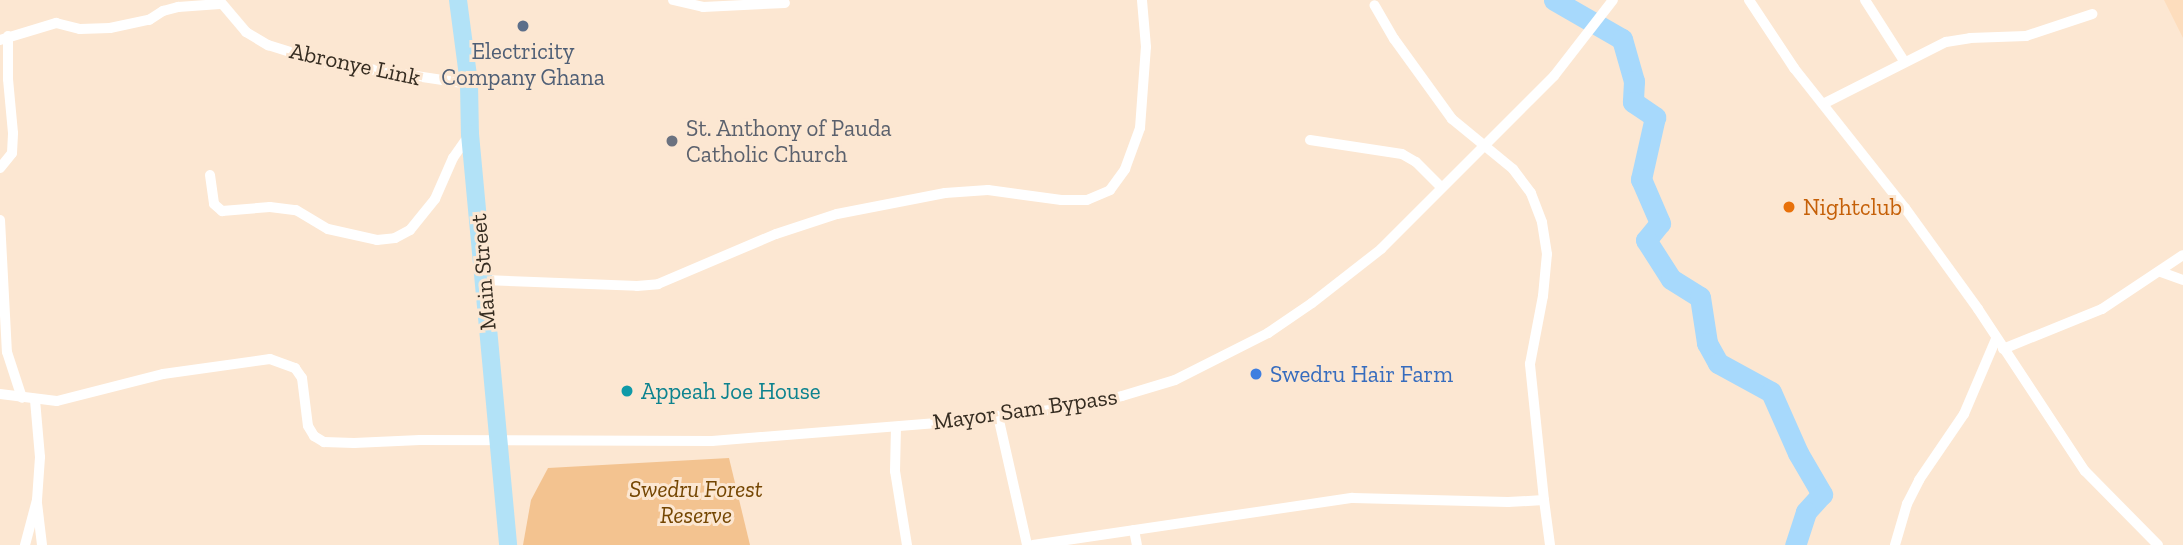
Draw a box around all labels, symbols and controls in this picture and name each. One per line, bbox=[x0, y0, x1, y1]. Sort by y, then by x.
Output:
marker: Electricity Company Ghana bbox=[515, 18, 531, 34]
street label: Abronye Link bbox=[287, 37, 423, 91]
place label: Electricity Company Ghana bbox=[441, 37, 605, 91]
place label: St. Anthony of Pauda Catholic Church bbox=[686, 114, 893, 168]
marker: St. Anthony of Pauda Catholic Church bbox=[664, 133, 680, 149]
place label: Nightclub bbox=[1803, 193, 1902, 221]
marker: Nightclub bbox=[1781, 199, 1797, 215]
street label: Main Street bbox=[464, 213, 502, 331]
place label: Swedru Hair Farm bbox=[1270, 360, 1453, 388]
marker: Swedru Hair Farm bbox=[1248, 366, 1264, 382]
place label: Appeah Joe House bbox=[641, 377, 821, 405]
street label: Mayor Sam Bypass bbox=[931, 382, 1119, 436]
marker: Appeah Joe House bbox=[619, 383, 635, 399]
park label: Swedru Forest Reserve bbox=[629, 475, 763, 529]

